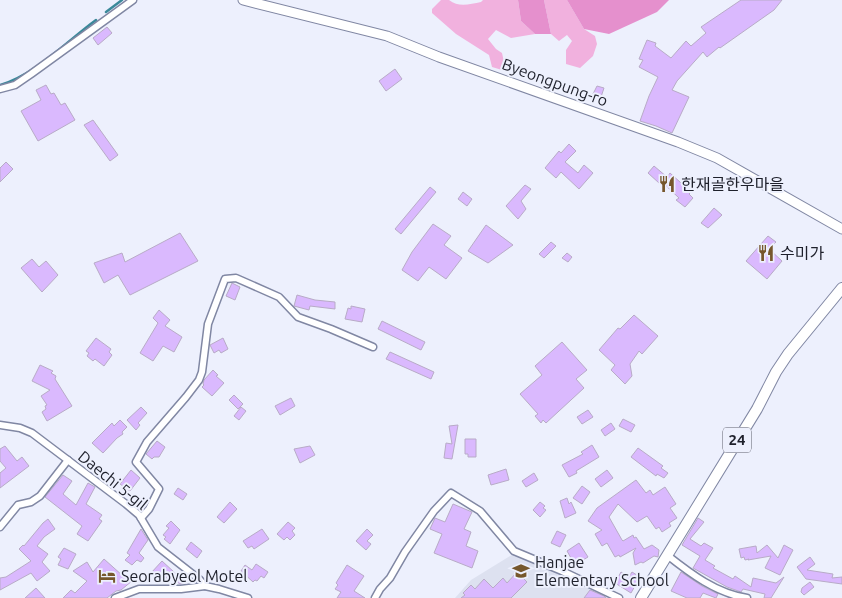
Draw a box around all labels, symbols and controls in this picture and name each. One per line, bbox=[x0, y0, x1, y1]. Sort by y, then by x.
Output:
street label: Byeongpung-ro bbox=[500, 55, 610, 109]
restaurant icon: 한재골한우마을 bbox=[657, 174, 677, 194]
place label: 한재골한우마을 bbox=[681, 175, 784, 193]
restaurant icon: 수미가 bbox=[756, 243, 776, 263]
place label: 수미가 bbox=[780, 244, 824, 262]
road number: 24 bbox=[723, 428, 751, 452]
street label: Daechi 5-gil bbox=[75, 447, 151, 513]
place label: Hanjae Elementary School bbox=[535, 553, 669, 589]
school or university icon: Hanjae Elementary School bbox=[511, 561, 531, 581]
hotel icon: Seorabyeol Motel bbox=[97, 566, 117, 586]
place label: Seorabyeol Motel bbox=[121, 567, 247, 585]

